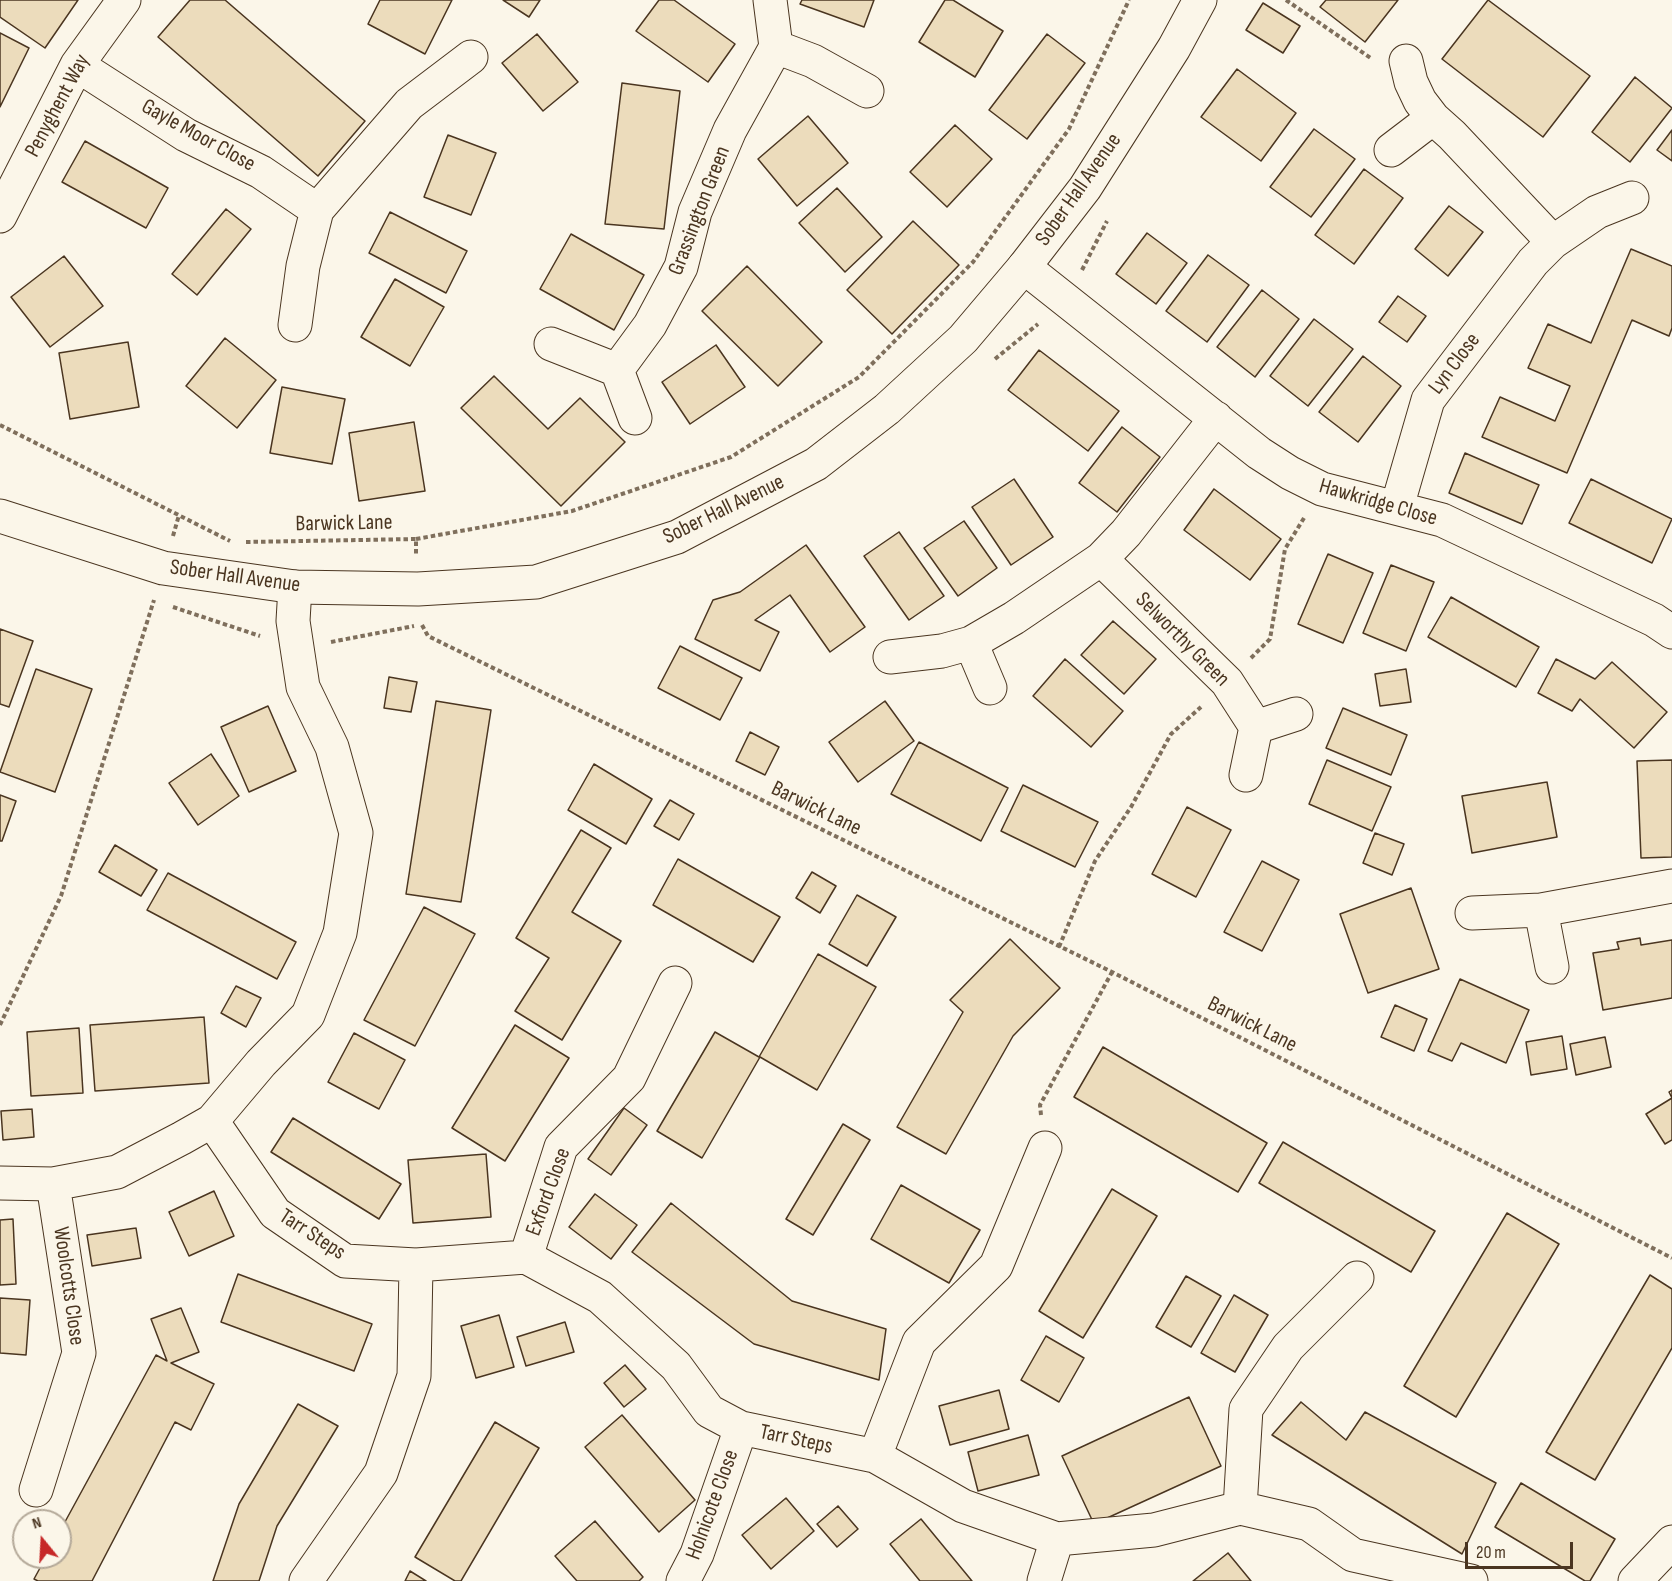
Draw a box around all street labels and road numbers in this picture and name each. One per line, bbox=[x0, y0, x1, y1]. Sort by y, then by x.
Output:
street label: Penyghent Way bbox=[20, 50, 96, 162]
street label: Gayle Moor Close bbox=[137, 94, 259, 178]
street label: Sober Hall Avenue bbox=[1030, 129, 1128, 251]
street label: Grassington Green bbox=[663, 143, 737, 279]
street label: Lyn Close bbox=[1423, 328, 1487, 400]
street label: Sober Hall Avenue bbox=[659, 469, 789, 551]
street label: Hawkridge Close bbox=[1316, 474, 1440, 532]
street label: Barwick Lane bbox=[295, 510, 393, 538]
street label: Sober Hall Avenue bbox=[168, 555, 302, 599]
street label: Selworthy Green bbox=[1129, 587, 1235, 693]
street label: Barwick Lane bbox=[767, 776, 865, 842]
street label: Barwick Lane bbox=[1203, 991, 1301, 1059]
street label: Exford Close bbox=[521, 1144, 577, 1240]
street label: Tarr Steps bbox=[274, 1204, 350, 1266]
street label: Woolcotts Close bbox=[47, 1225, 89, 1347]
street label: Tarr Steps bbox=[757, 1419, 835, 1461]
street label: Holnicote Close bbox=[681, 1446, 745, 1564]

